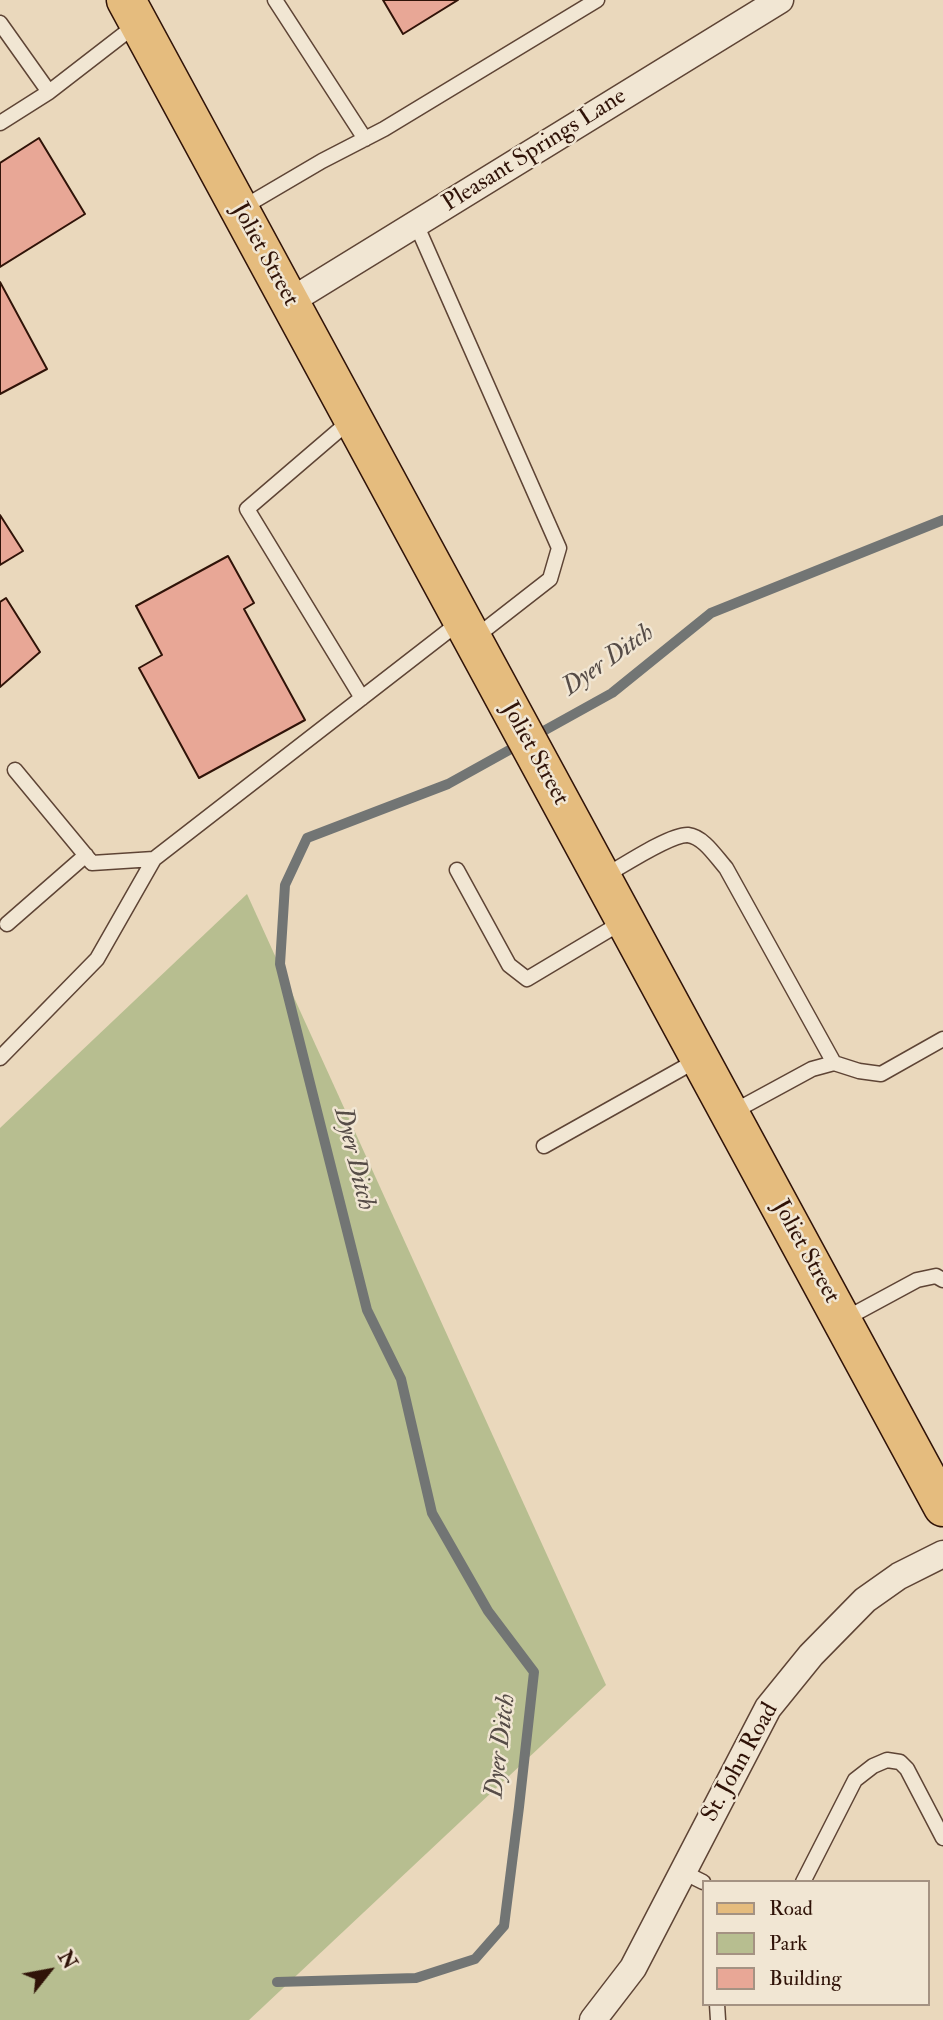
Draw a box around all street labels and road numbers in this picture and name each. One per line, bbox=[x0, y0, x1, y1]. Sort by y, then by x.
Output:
street label: Pleasant Springs Lane bbox=[438, 83, 632, 219]
street label: Joliet Street bbox=[224, 198, 304, 312]
street label: Joliet Street bbox=[494, 697, 574, 811]
street label: Joliet Street bbox=[765, 1195, 845, 1309]
street label: St. John Road bbox=[696, 1698, 786, 1828]

